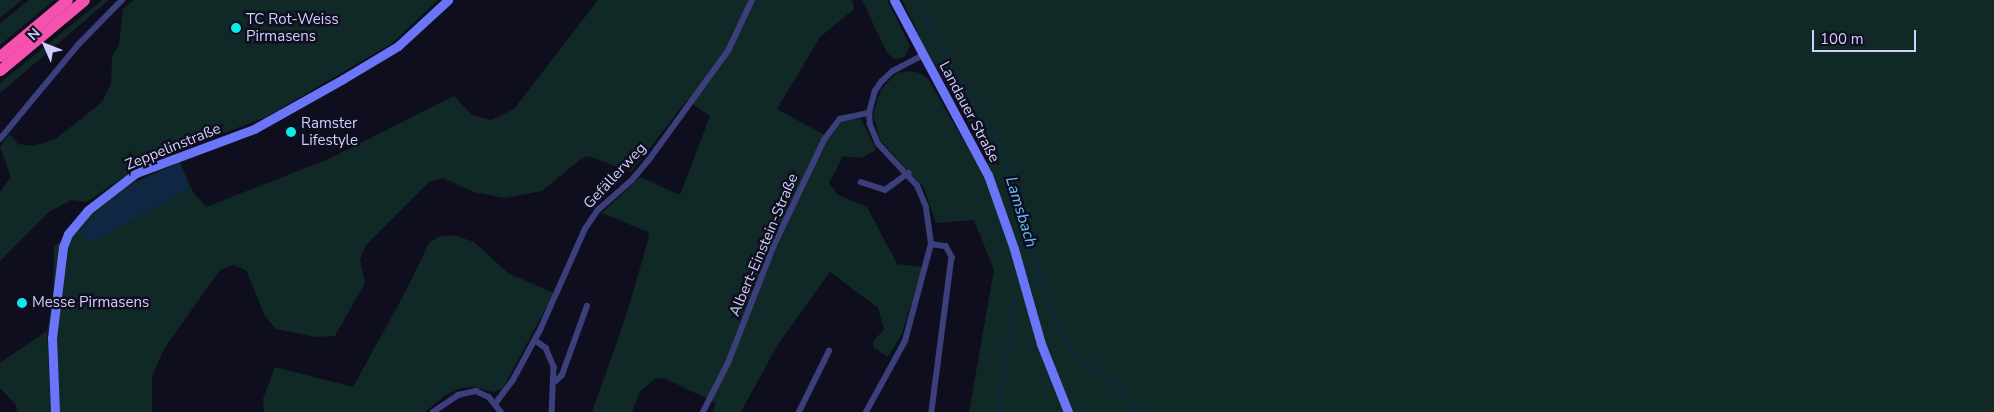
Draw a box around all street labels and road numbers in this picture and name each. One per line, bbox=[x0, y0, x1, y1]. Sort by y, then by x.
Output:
street label: Landauer Straße bbox=[935, 58, 1003, 166]
street label: Zeppelinstraße bbox=[123, 120, 223, 174]
street label: Gefällerweg bbox=[580, 139, 650, 213]
street label: Albert-Einstein-Straße bbox=[726, 171, 802, 319]

